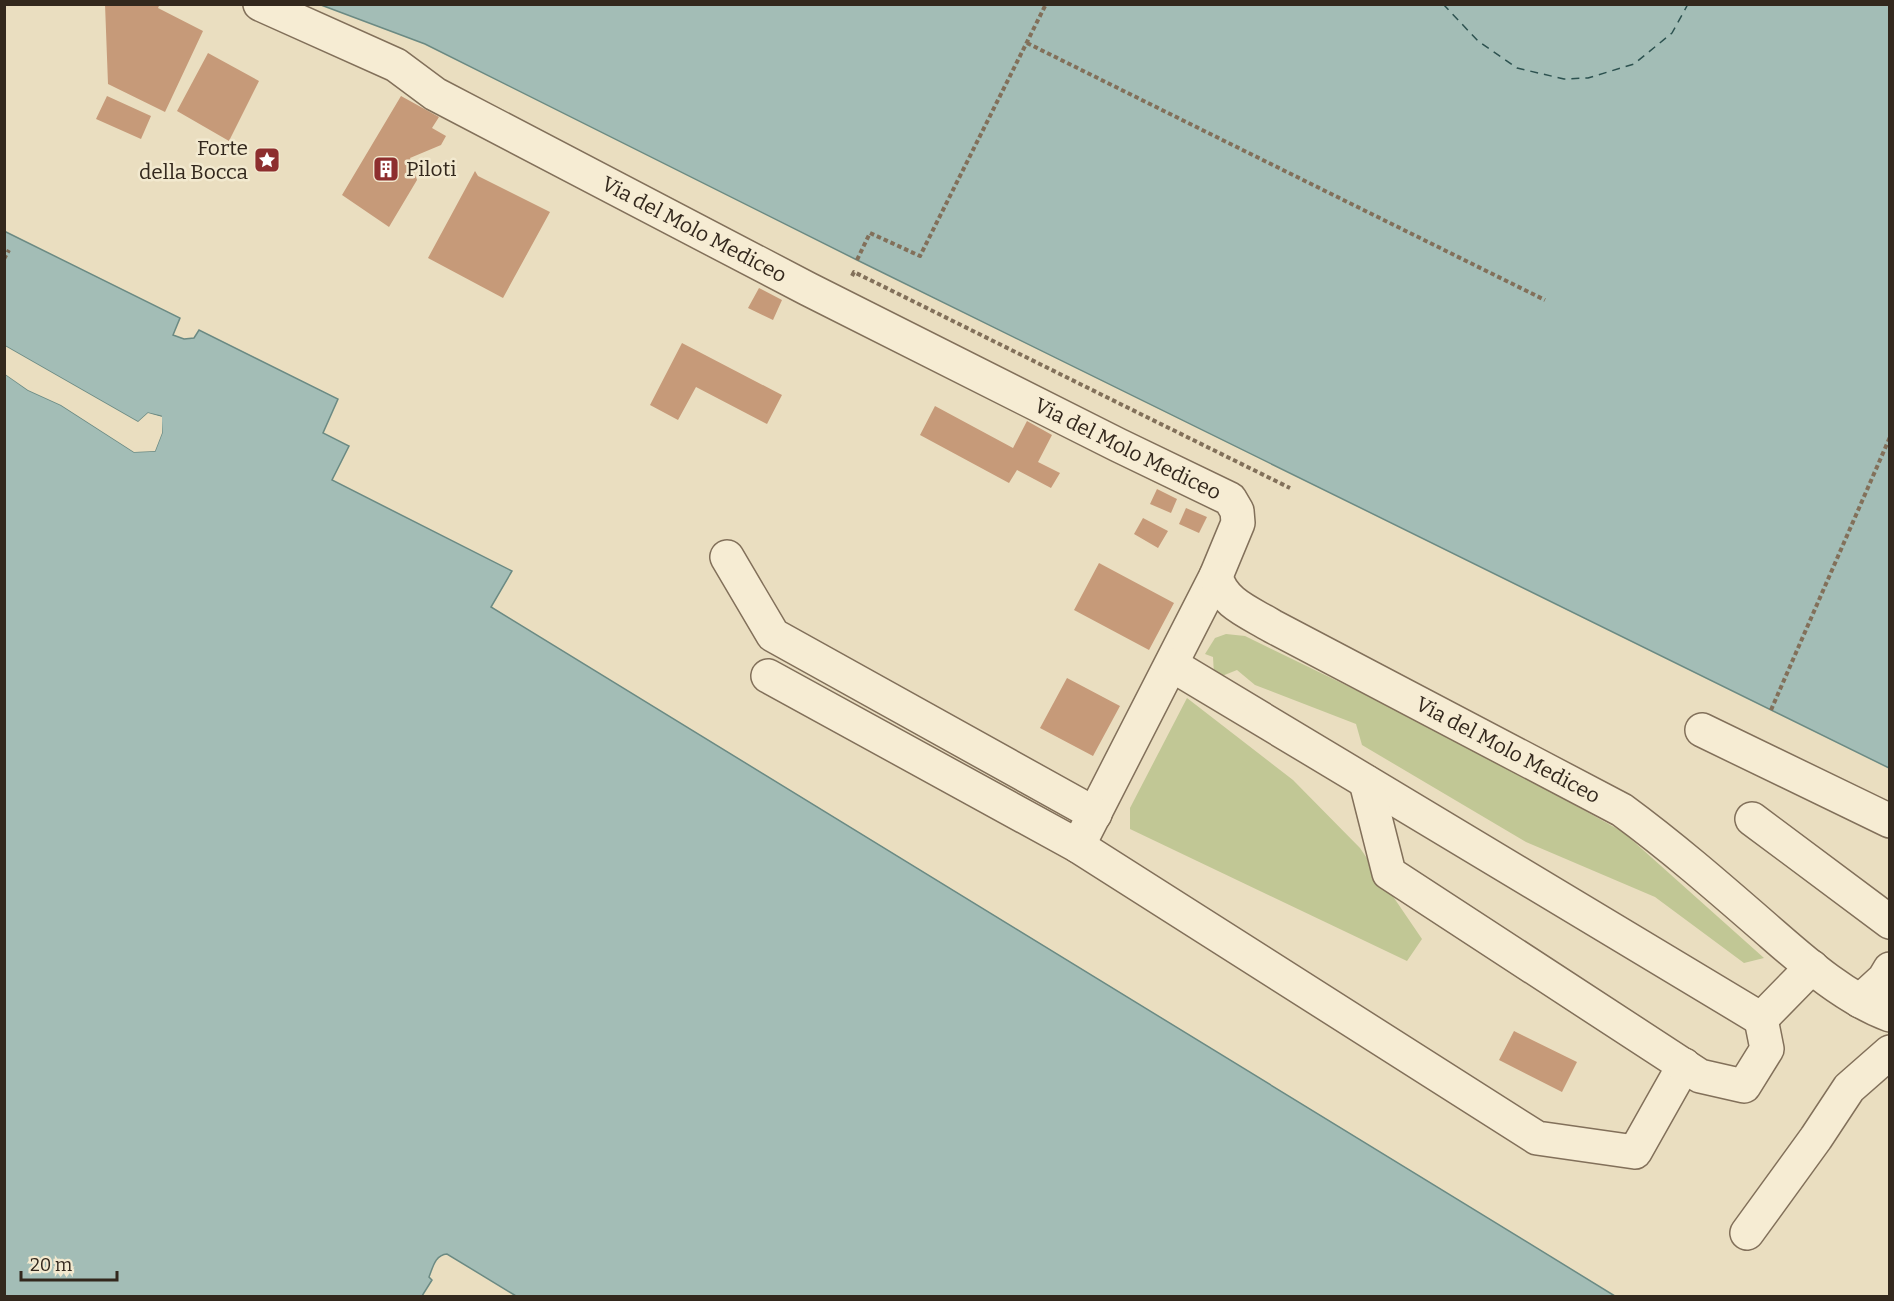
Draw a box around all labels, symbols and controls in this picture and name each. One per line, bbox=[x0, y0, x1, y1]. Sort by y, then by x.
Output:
place label: Forte della Bocca bbox=[139, 135, 249, 185]
place icon: Forte della Bocca bbox=[252, 145, 282, 175]
building icon: Piloti bbox=[371, 154, 401, 184]
place label: Piloti bbox=[406, 156, 457, 182]
street label: Via del Molo Mediceo bbox=[597, 170, 791, 288]
street label: Via del Molo Mediceo bbox=[1030, 392, 1225, 506]
street label: Via del Molo Mediceo bbox=[1411, 691, 1605, 809]
scale bar bbox=[21, 1244, 117, 1282]
text: 20 m bbox=[30, 1254, 72, 1276]

